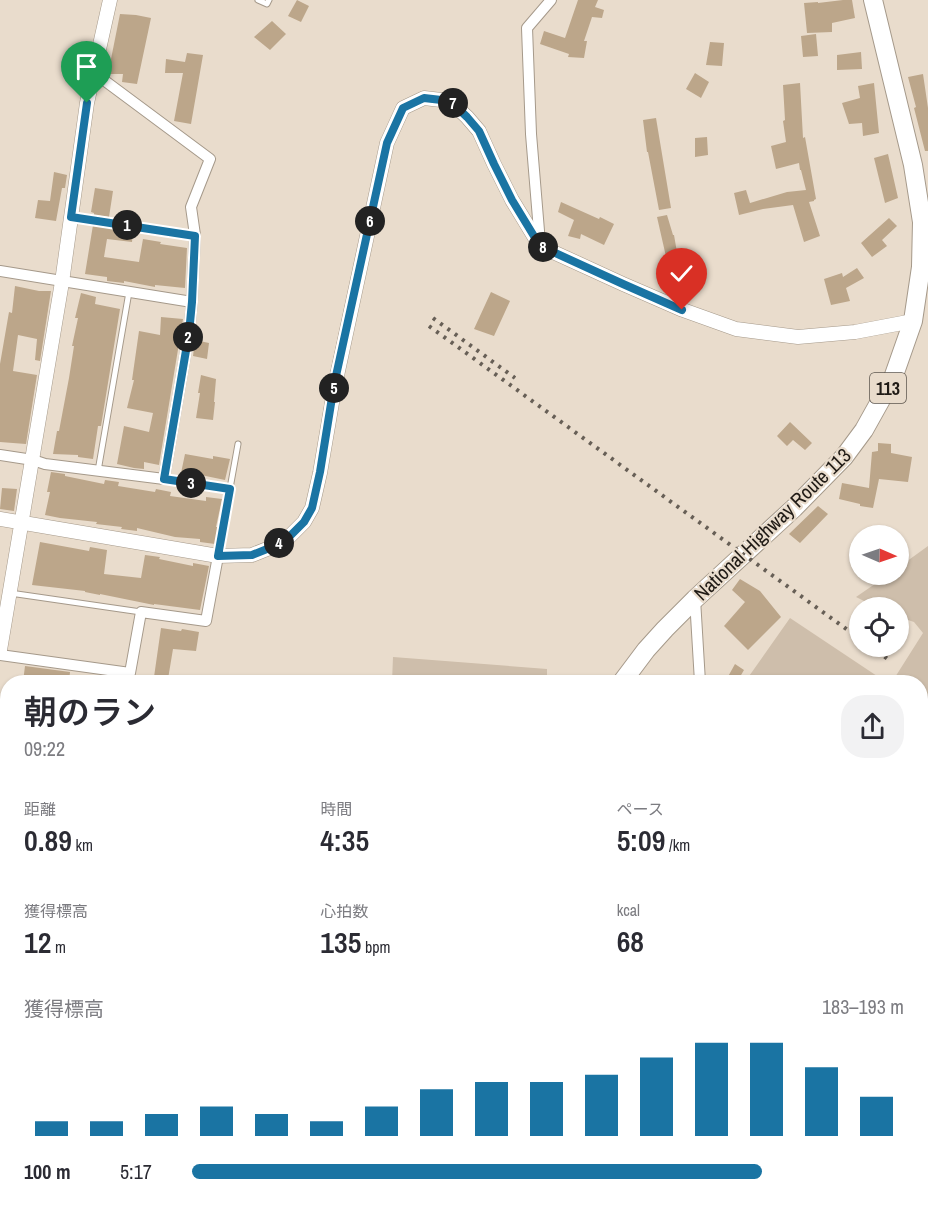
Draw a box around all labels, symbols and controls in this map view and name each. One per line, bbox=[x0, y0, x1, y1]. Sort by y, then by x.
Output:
pin bbox=[61, 41, 112, 103]
icon: arrive bbox=[70, 50, 103, 83]
pin: 7 bbox=[438, 88, 468, 118]
text: 7 bbox=[449, 92, 457, 114]
pin: 6 bbox=[355, 206, 385, 236]
pin: 1 bbox=[112, 210, 142, 240]
text: 6 bbox=[366, 210, 374, 232]
text: 1 bbox=[123, 214, 131, 236]
pin: 8 bbox=[528, 232, 558, 262]
text: 8 bbox=[539, 236, 547, 258]
pin bbox=[656, 248, 707, 310]
icon: check bbox=[665, 257, 698, 290]
pin: 2 bbox=[173, 322, 203, 352]
text: 2 bbox=[184, 326, 192, 348]
pin: 5 bbox=[319, 373, 349, 403]
road number: 113 bbox=[870, 373, 906, 403]
text: 5 bbox=[330, 377, 338, 399]
street label: National Highway Route 113 bbox=[688, 442, 856, 606]
pin: 3 bbox=[176, 468, 206, 498]
text: 3 bbox=[187, 472, 195, 494]
north arrow bbox=[849, 525, 909, 585]
map controls bbox=[849, 525, 909, 657]
pin: 4 bbox=[264, 528, 294, 558]
text: 4 bbox=[275, 532, 283, 554]
button: locate bbox=[849, 597, 909, 657]
text: 朝のラン bbox=[24, 690, 156, 734]
button: share bbox=[841, 695, 904, 758]
text: 09:22 bbox=[24, 735, 65, 762]
text: 距離 bbox=[24, 798, 56, 820]
text: 時間 bbox=[320, 798, 352, 820]
text: ペース bbox=[617, 798, 664, 820]
text: 0.89 bbox=[24, 820, 72, 860]
text: 4:35 bbox=[320, 820, 369, 860]
text: 5:09 bbox=[617, 820, 665, 860]
text: km bbox=[72, 834, 93, 856]
text: /km bbox=[665, 834, 690, 856]
text: kcal bbox=[617, 899, 640, 921]
text: 獲得標高 bbox=[24, 900, 88, 922]
text: 心拍数 bbox=[320, 900, 368, 922]
text: 68 bbox=[617, 921, 644, 961]
text: 12 bbox=[24, 922, 51, 962]
text: 135 bbox=[320, 922, 361, 962]
text: m bbox=[51, 936, 66, 958]
text: bpm bbox=[361, 936, 391, 958]
text: 183–193 m bbox=[822, 993, 904, 1020]
text: 獲得標高 bbox=[24, 995, 104, 1022]
text: 100 m bbox=[24, 1158, 71, 1185]
text: 5:17 bbox=[120, 1158, 152, 1185]

